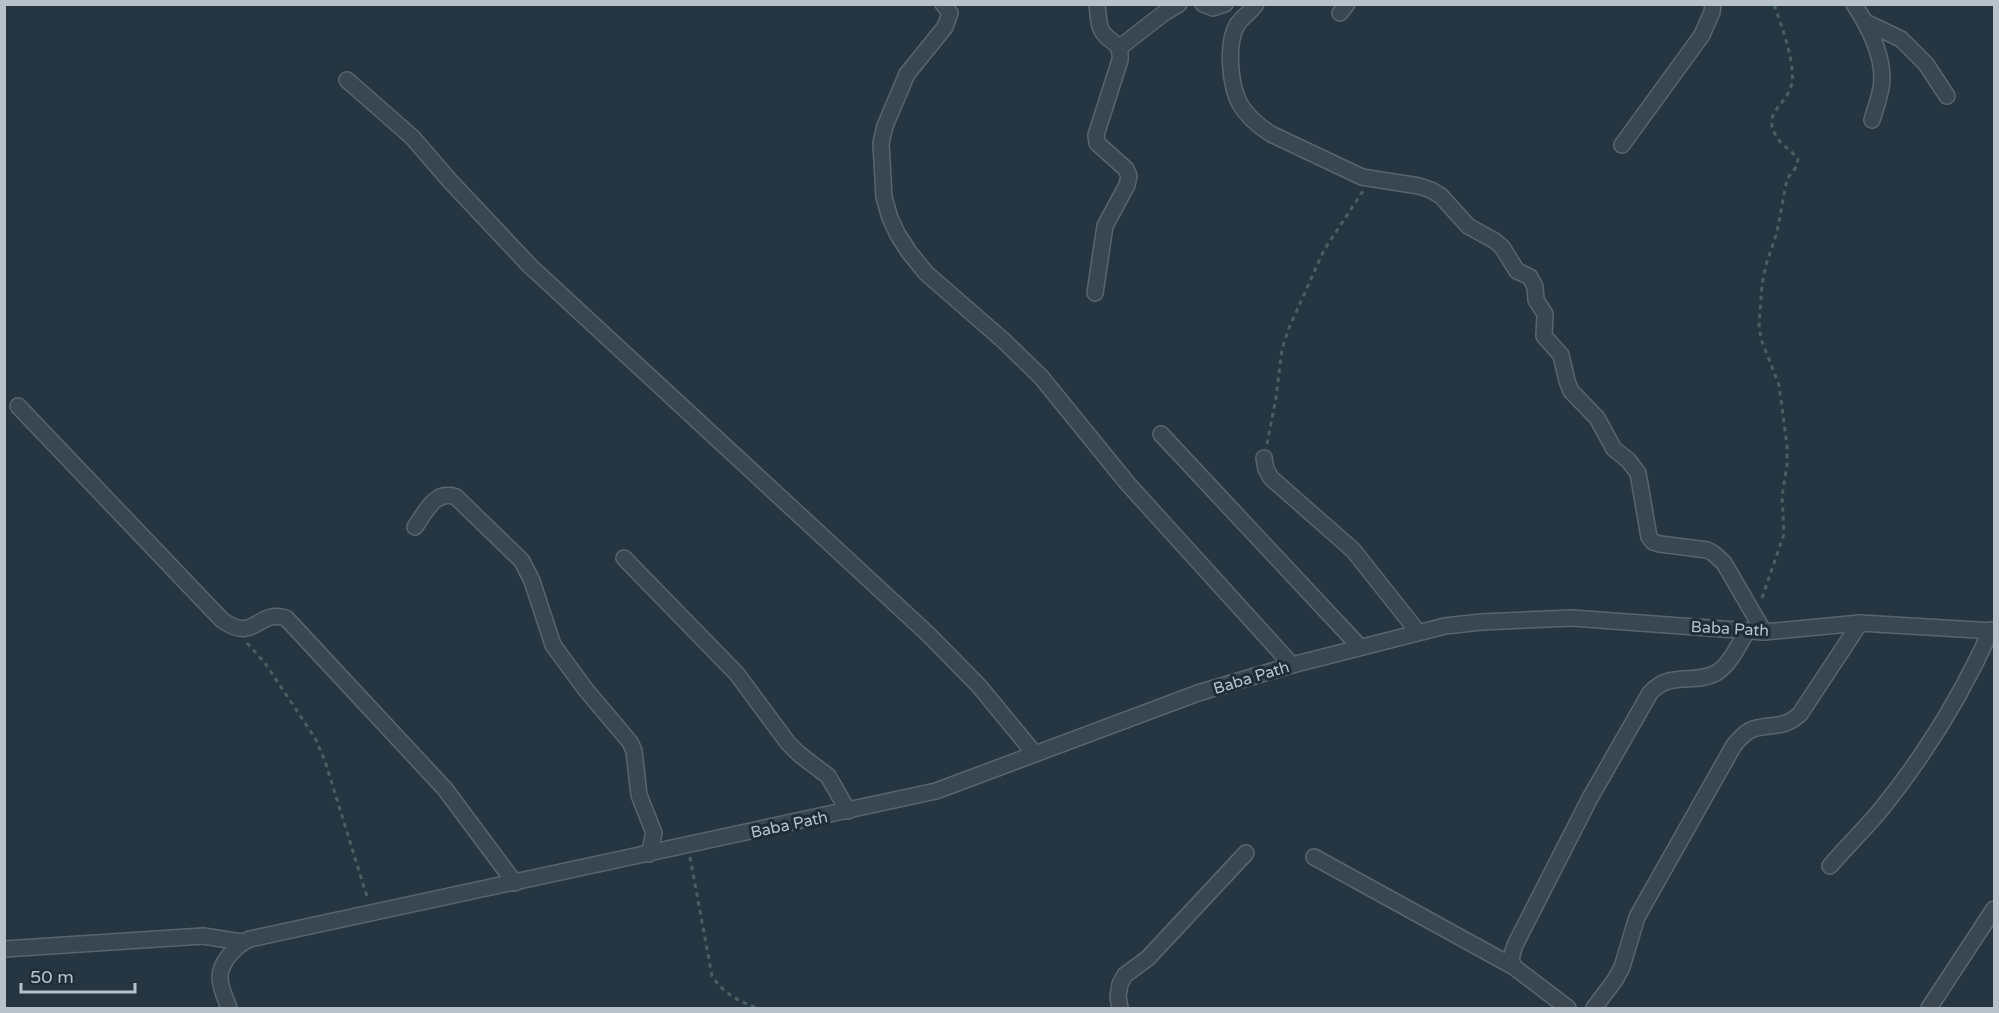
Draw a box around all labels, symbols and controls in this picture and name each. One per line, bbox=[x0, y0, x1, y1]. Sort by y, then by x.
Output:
street label: Baba Path bbox=[1690, 617, 1770, 641]
street label: Baba Path bbox=[1211, 657, 1292, 699]
street label: Baba Path bbox=[749, 807, 830, 843]
scale bar bbox=[21, 956, 135, 994]
text: 50 m bbox=[30, 966, 74, 988]

